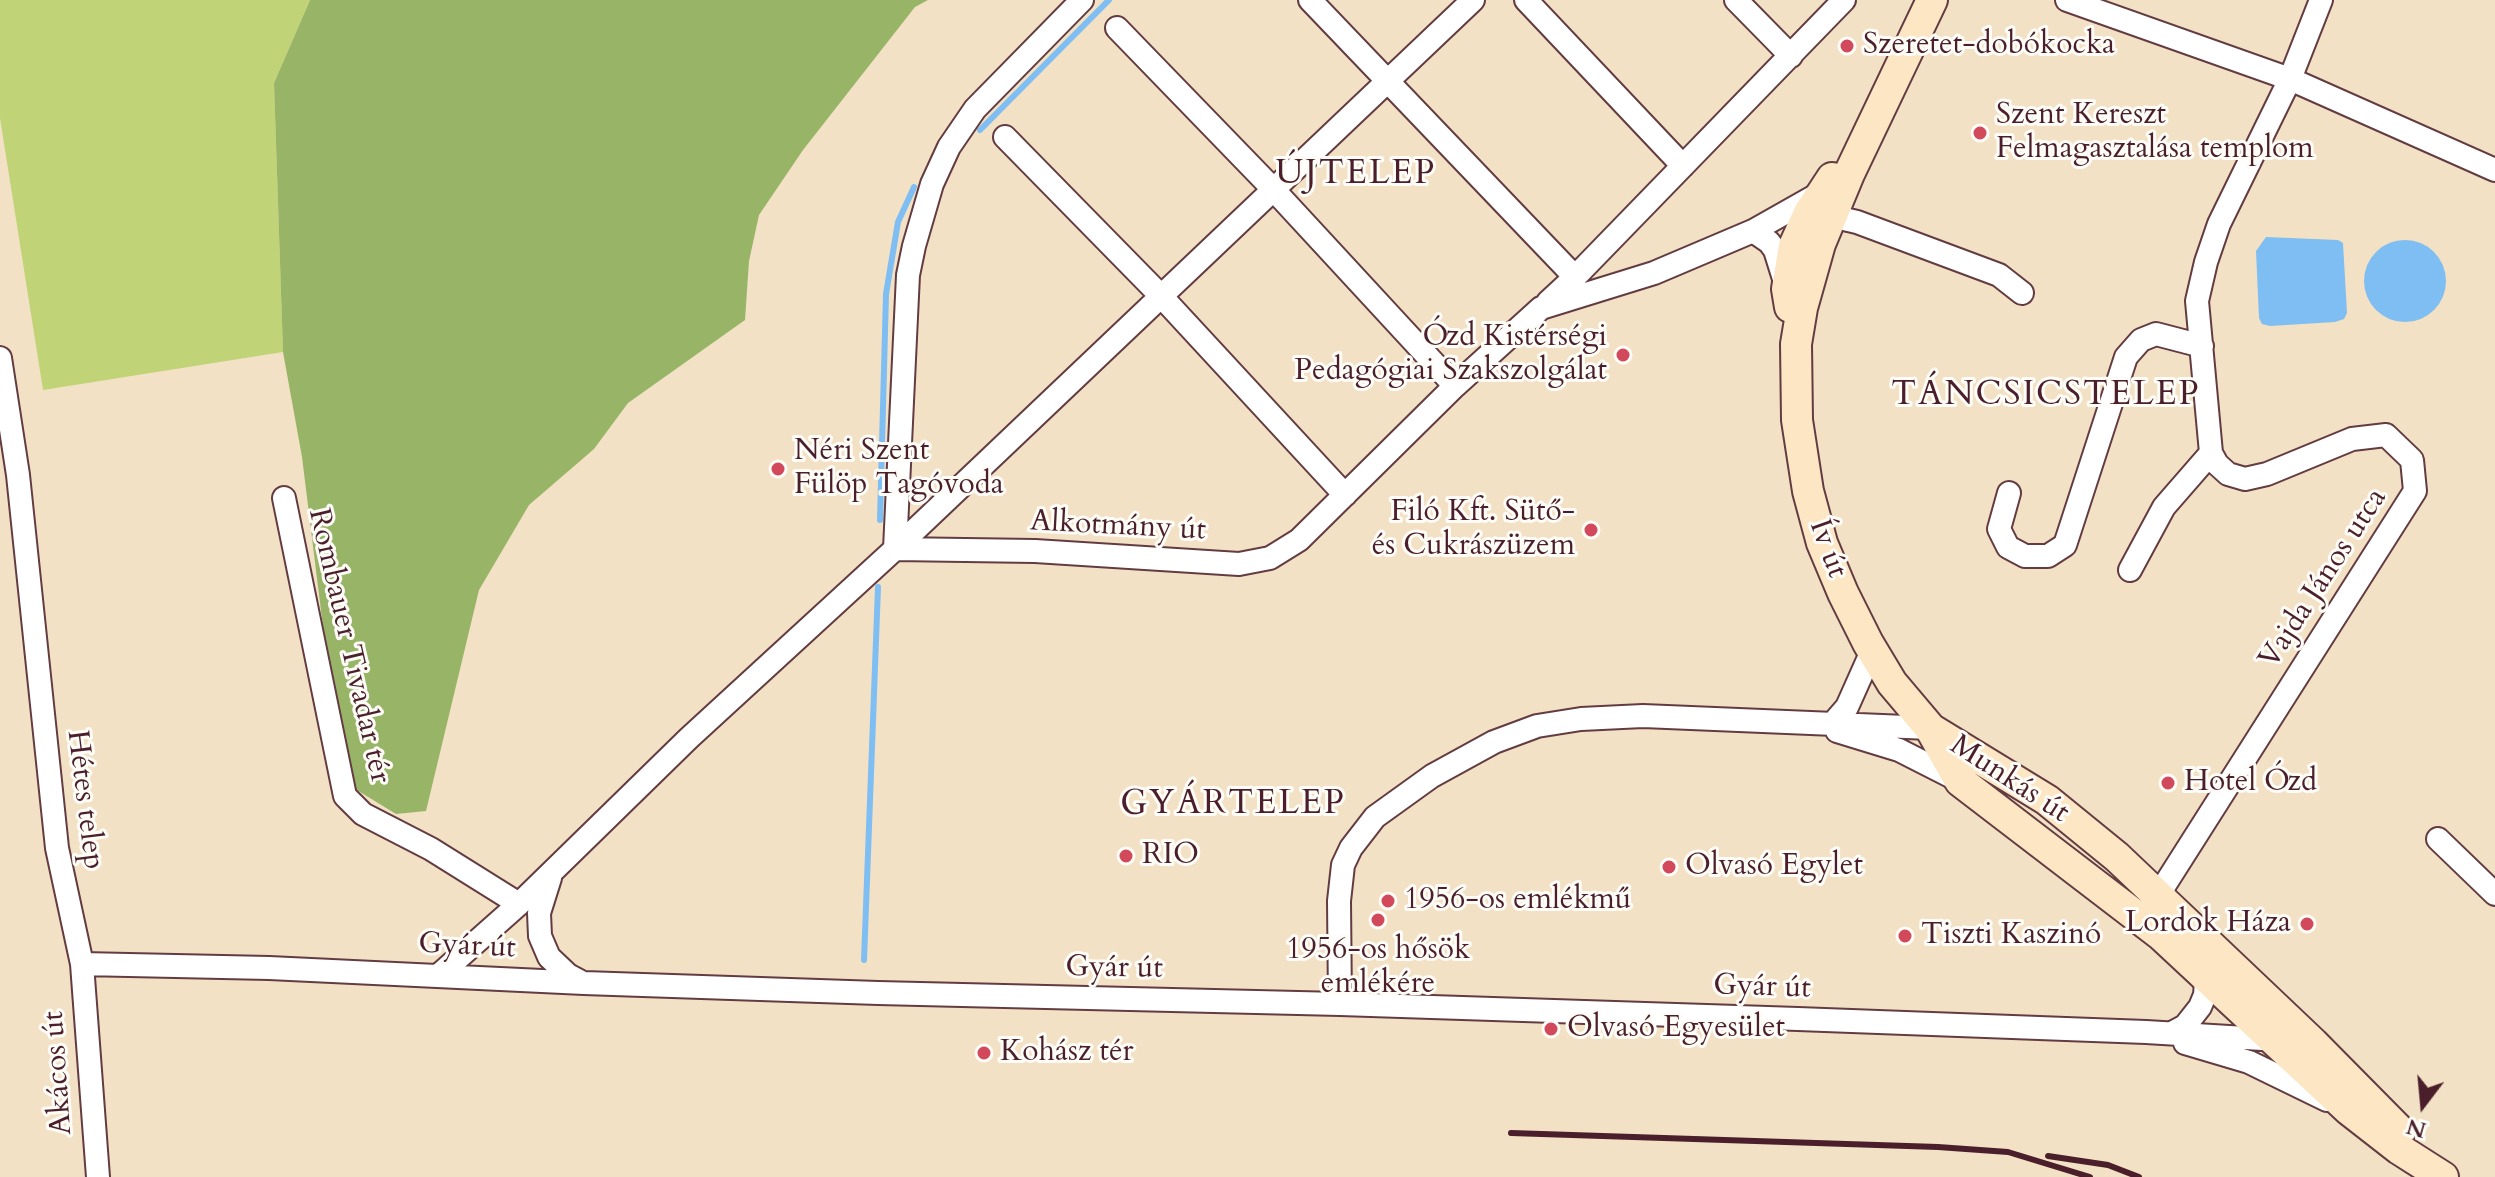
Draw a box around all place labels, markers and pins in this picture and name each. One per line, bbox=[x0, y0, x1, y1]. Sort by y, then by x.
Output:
place label: Szeretet-dobókocka bbox=[1863, 28, 2115, 64]
marker: Szeretet-dobókocka bbox=[1838, 37, 1856, 55]
place label: Szent Kereszt Felmagasztalása templom bbox=[1996, 98, 2314, 168]
marker: Szent Kereszt Felmagasztalása templom bbox=[1971, 124, 1989, 142]
place label: Ózd Kistérségi Pedagógiai Szakszolgálat bbox=[1294, 320, 1607, 390]
marker: Ózd Kistérségi Pedagógiai Szakszolgálat bbox=[1614, 346, 1632, 364]
place label: Néri Szent Fülöp Tagóvoda bbox=[794, 434, 1004, 504]
marker: Néri Szent Fülöp Tagóvoda bbox=[769, 460, 787, 478]
place label: Filó Kft. Sütő- és Cukrászüzem bbox=[1372, 495, 1575, 566]
marker: Filó Kft. Sütő- és Cukrászüzem bbox=[1582, 521, 1600, 539]
place label: Hotel Ózd bbox=[2184, 765, 2317, 801]
marker: Hotel Ózd bbox=[2159, 774, 2177, 792]
place label: RIO bbox=[1142, 838, 1199, 874]
marker: RIO bbox=[1117, 847, 1135, 865]
place label: Olvasó Egylet bbox=[1685, 849, 1863, 885]
marker: Olvasó Egylet bbox=[1660, 858, 1678, 876]
place label: 1956-os emlékmű bbox=[1404, 883, 1631, 919]
marker: 1956-os emlékmű bbox=[1379, 892, 1397, 910]
place label: Lordok Háza bbox=[2125, 906, 2291, 942]
marker: 1956-os hősök emlékére bbox=[1369, 911, 1387, 929]
marker: Lordok Háza bbox=[2298, 915, 2316, 933]
place label: Tiszti Kaszinó bbox=[1921, 918, 2101, 954]
marker: Tiszti Kaszinó bbox=[1896, 927, 1914, 945]
place label: 1956-os hősök emlékére bbox=[1286, 933, 1470, 1004]
place label: Olvasó Egyesület bbox=[1567, 1011, 1785, 1047]
marker: Olvasó Egyesület bbox=[1542, 1020, 1560, 1038]
place label: Kohász tér bbox=[1000, 1035, 1134, 1071]
marker: Kohász tér bbox=[975, 1044, 993, 1062]

